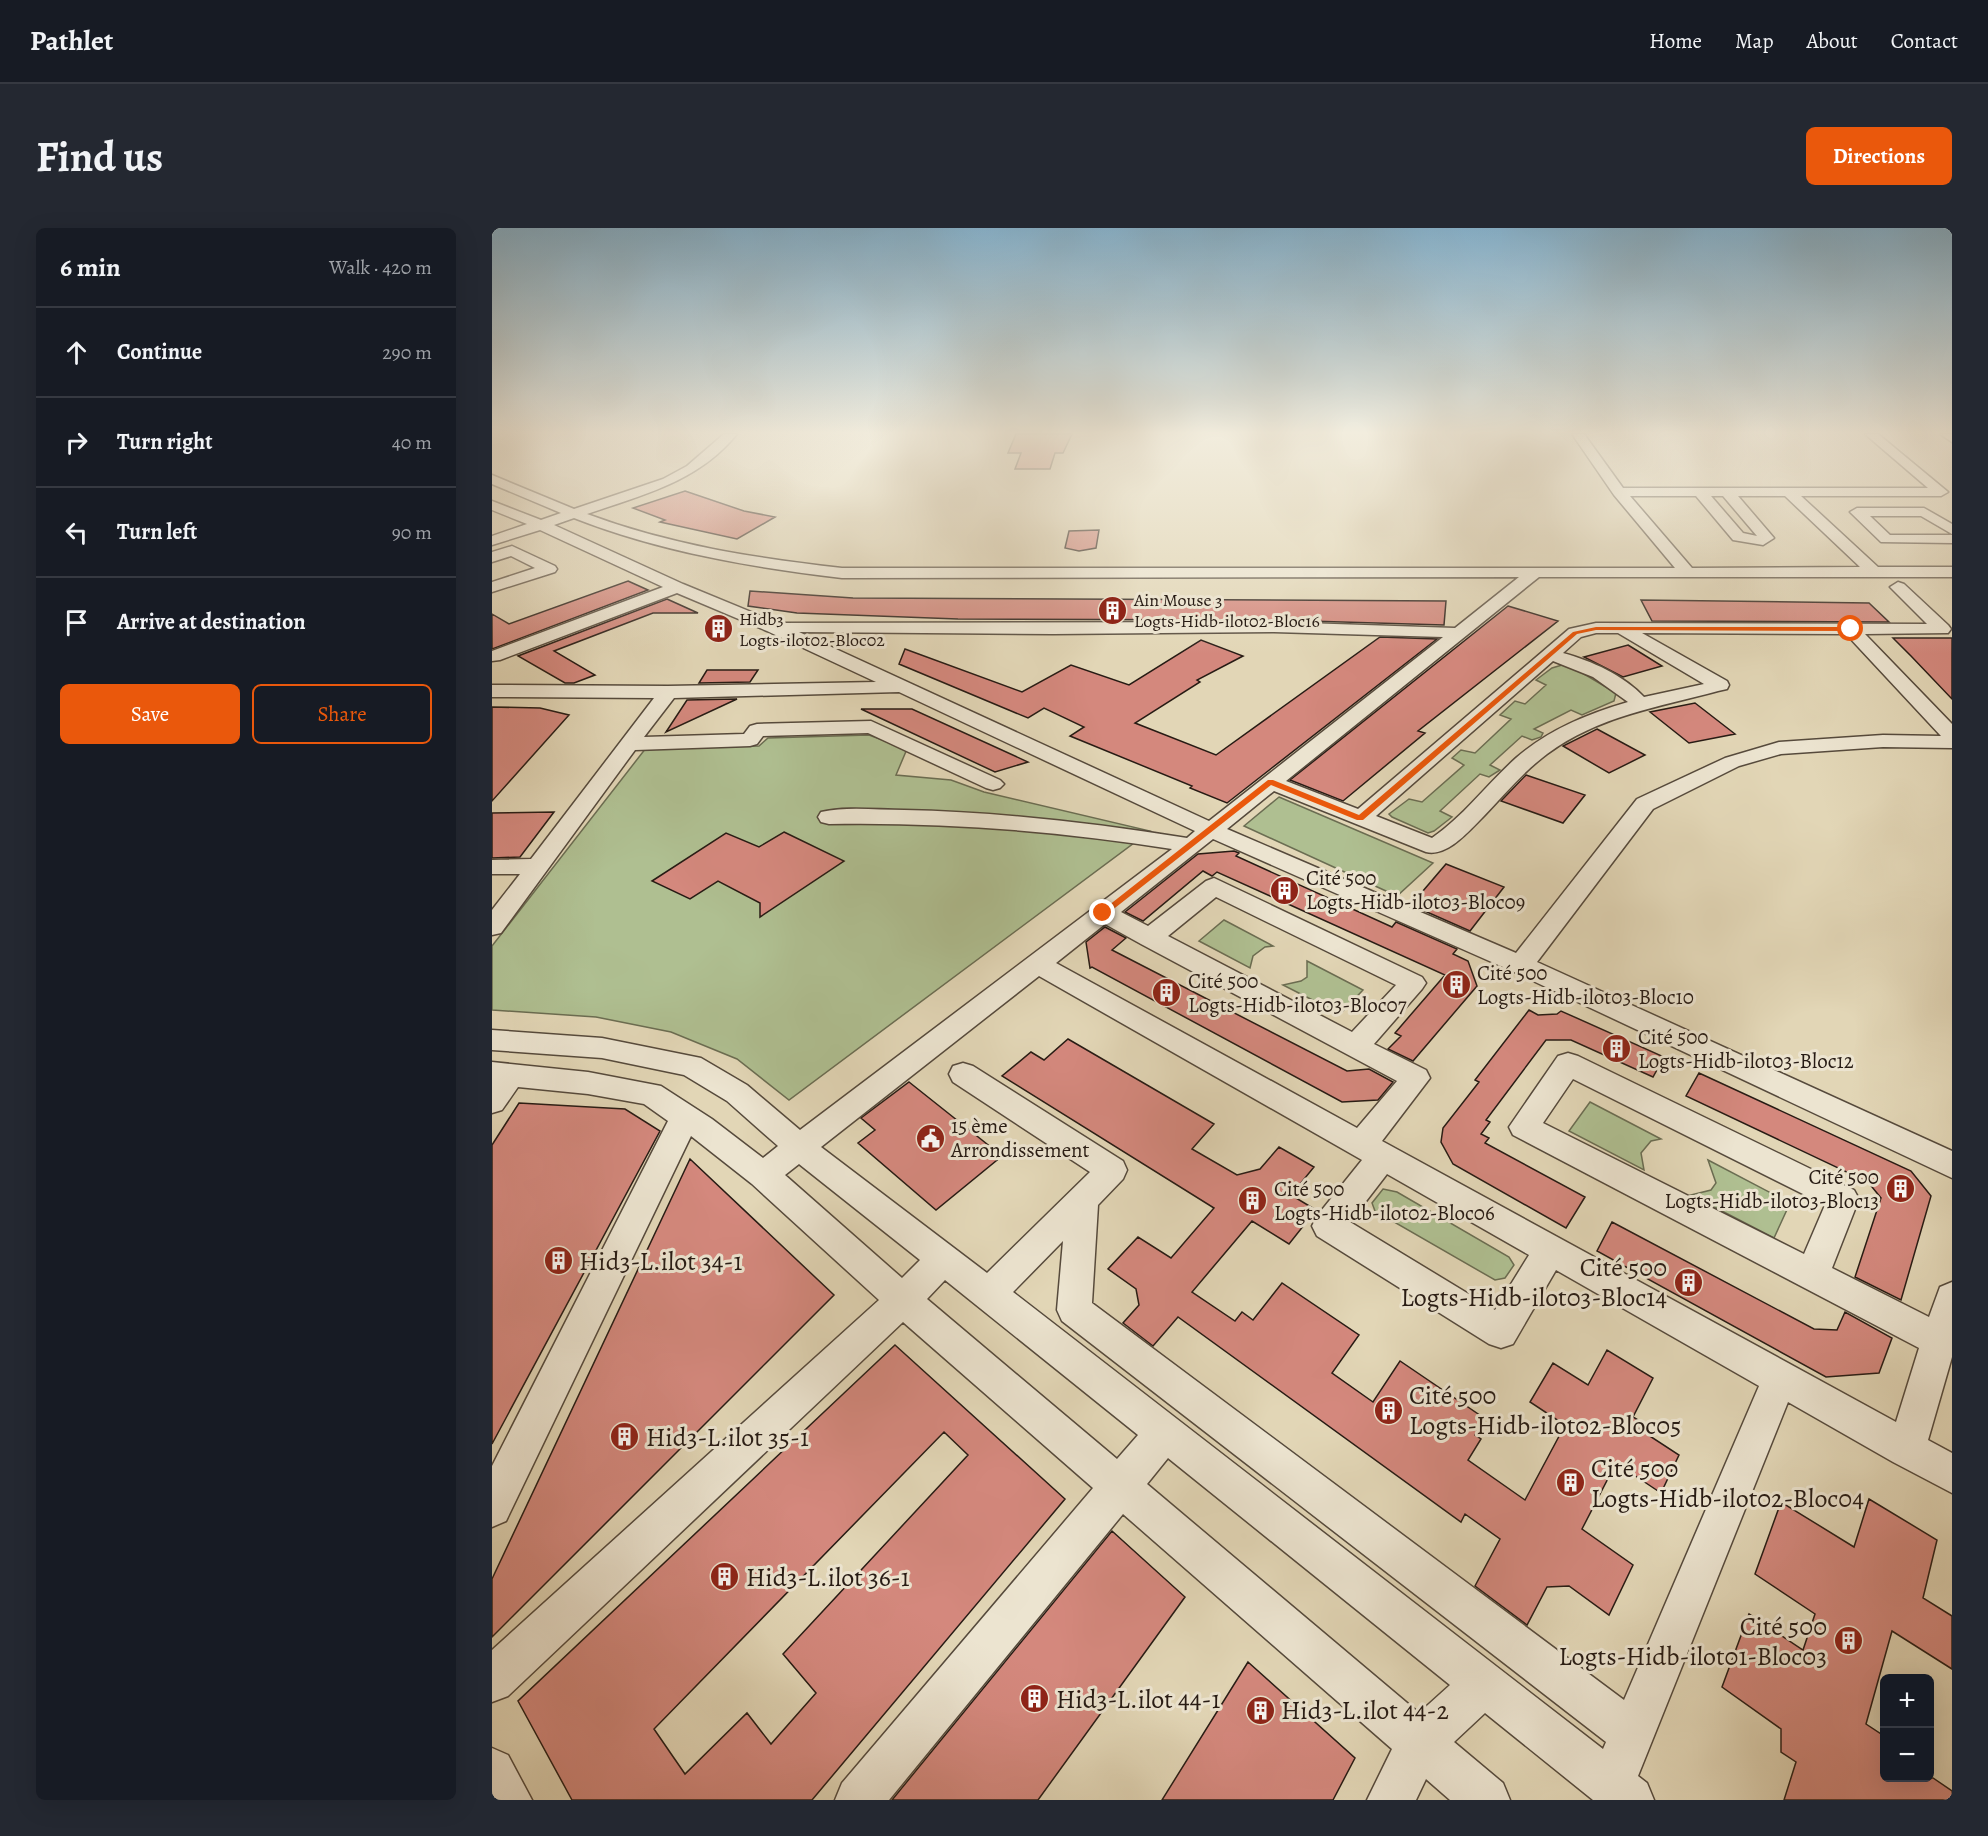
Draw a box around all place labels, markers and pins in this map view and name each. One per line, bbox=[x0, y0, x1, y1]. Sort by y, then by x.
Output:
place label: Ain Mouse 3 Logts-Hidb-ilot02-Bloc16 bbox=[1133, 588, 1320, 633]
building icon: Ain Mouse 3 Logts-Hidb-ilot02-Bloc16 bbox=[1097, 594, 1129, 626]
place label: Hidb3 Logts-ilot02-Bloc02 bbox=[739, 607, 885, 652]
building icon: Hidb3 Logts-ilot02-Bloc02 bbox=[702, 613, 734, 645]
place label: Cité 500 Logts-Hidb-ilot03-Bloc09 bbox=[1306, 864, 1525, 916]
building icon: Cité 500 Logts-Hidb-ilot03-Bloc09 bbox=[1269, 874, 1301, 906]
place label: Cité 500 Logts-Hidb-ilot03-Bloc10 bbox=[1477, 959, 1694, 1011]
place label: Cité 500 Logts-Hidb-ilot03-Bloc07 bbox=[1188, 967, 1407, 1019]
building icon: Cité 500 Logts-Hidb-ilot03-Bloc10 bbox=[1440, 969, 1472, 1001]
building icon: Cité 500 Logts-Hidb-ilot03-Bloc07 bbox=[1151, 977, 1183, 1009]
place label: Cité 500 Logts-Hidb-ilot03-Bloc12 bbox=[1638, 1023, 1854, 1075]
building icon: Cité 500 Logts-Hidb-ilot03-Bloc12 bbox=[1601, 1033, 1633, 1065]
place label: 15 ème Arrondissement bbox=[950, 1112, 1090, 1164]
public building icon: 15 ème Arrondissement bbox=[914, 1122, 946, 1154]
place label: Cité 500 Logts-Hidb-ilot03-Bloc13 bbox=[1665, 1163, 1879, 1215]
building icon: Cité 500 Logts-Hidb-ilot03-Bloc13 bbox=[1884, 1173, 1916, 1205]
place label: Cité 500 Logts-Hidb-ilot02-Bloc06 bbox=[1274, 1175, 1495, 1227]
building icon: Cité 500 Logts-Hidb-ilot02-Bloc06 bbox=[1237, 1185, 1269, 1217]
place label: Hid3-L.ilot 34-1 bbox=[579, 1244, 742, 1279]
building icon: Hid3-L.ilot 34-1 bbox=[542, 1245, 574, 1277]
place label: Cité 500 Logts-Hidb-ilot03-Bloc14 bbox=[1400, 1250, 1667, 1315]
building icon: Cité 500 Logts-Hidb-ilot03-Bloc14 bbox=[1672, 1266, 1704, 1298]
place label: Cité 500 Logts-Hidb-ilot02-Bloc05 bbox=[1409, 1378, 1681, 1443]
building icon: Cité 500 Logts-Hidb-ilot02-Bloc05 bbox=[1372, 1394, 1404, 1426]
place label: Hid3-L.ilot 35-1 bbox=[646, 1420, 809, 1455]
building icon: Hid3-L.ilot 35-1 bbox=[609, 1421, 641, 1453]
place label: Cité 500 Logts-Hidb-ilot02-Bloc04 bbox=[1591, 1451, 1864, 1516]
building icon: Cité 500 Logts-Hidb-ilot02-Bloc04 bbox=[1554, 1467, 1586, 1499]
place label: Hid3-L.ilot 36-1 bbox=[746, 1560, 910, 1595]
building icon: Hid3-L.ilot 36-1 bbox=[709, 1561, 741, 1593]
place label: Cité 500 Logts-Hidb-ilot01-Bloc03 bbox=[1558, 1609, 1827, 1674]
building icon: Cité 500 Logts-Hidb-ilot01-Bloc03 bbox=[1832, 1625, 1864, 1657]
place label: Hid3-L.ilot 44-1 bbox=[1056, 1682, 1220, 1717]
building icon: Hid3-L.ilot 44-1 bbox=[1019, 1683, 1051, 1715]
place label: Hid3-L.ilot 44-2 bbox=[1281, 1693, 1449, 1728]
building icon: Hid3-L.ilot 44-2 bbox=[1244, 1694, 1276, 1726]

